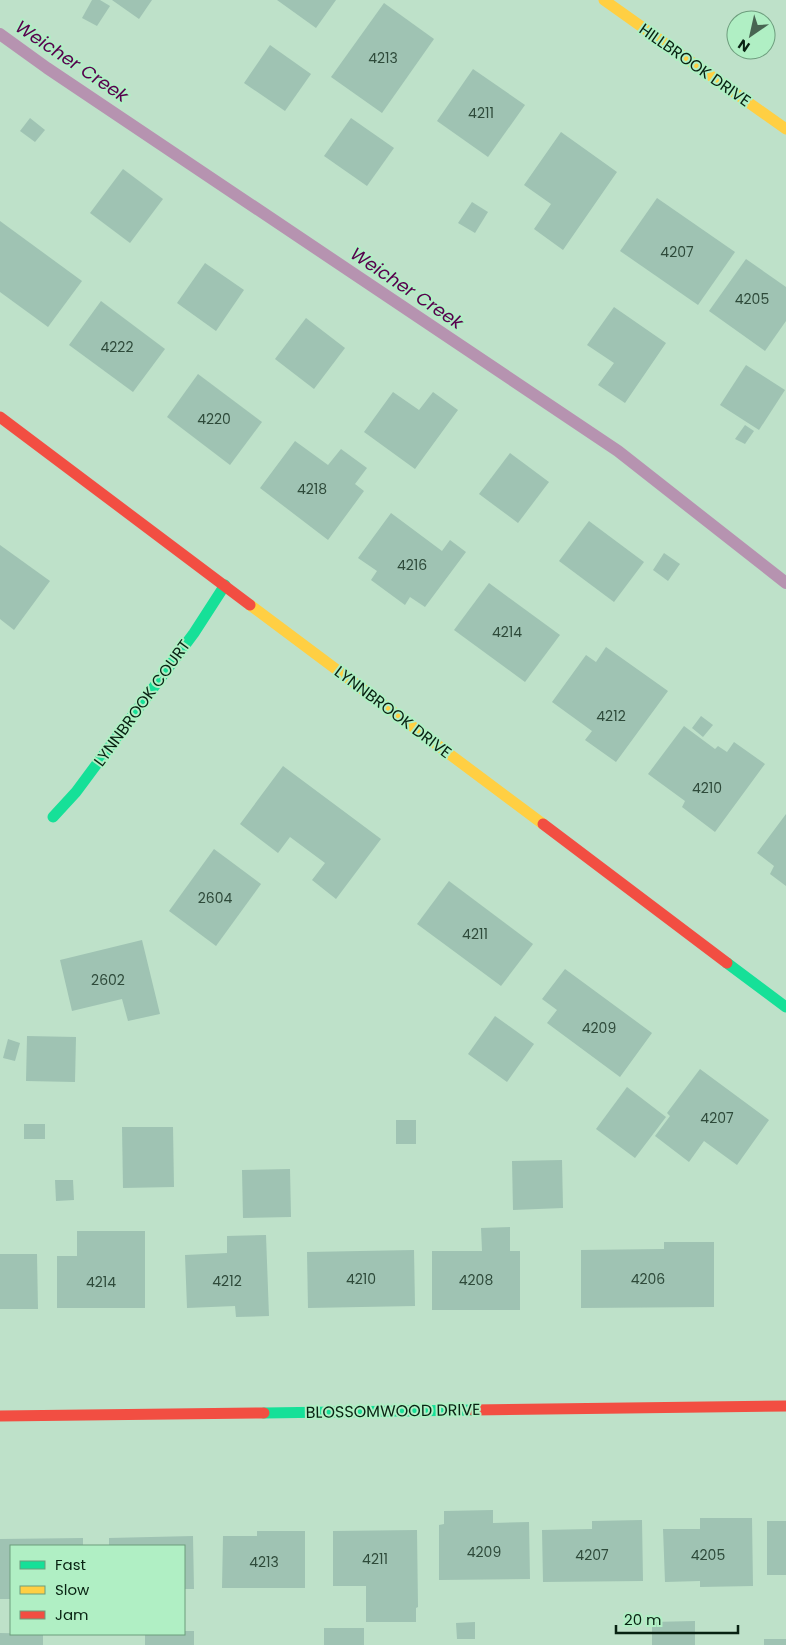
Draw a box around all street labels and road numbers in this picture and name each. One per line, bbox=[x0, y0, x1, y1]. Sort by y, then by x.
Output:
street label: HILLBROOK DRIVE bbox=[635, 18, 755, 112]
street label: LYNNBROOK COURT bbox=[88, 635, 196, 771]
street label: LYNNBROOK DRIVE bbox=[330, 660, 456, 764]
street label: BLOSSOMWOOD DRIVE bbox=[305, 1398, 481, 1424]

